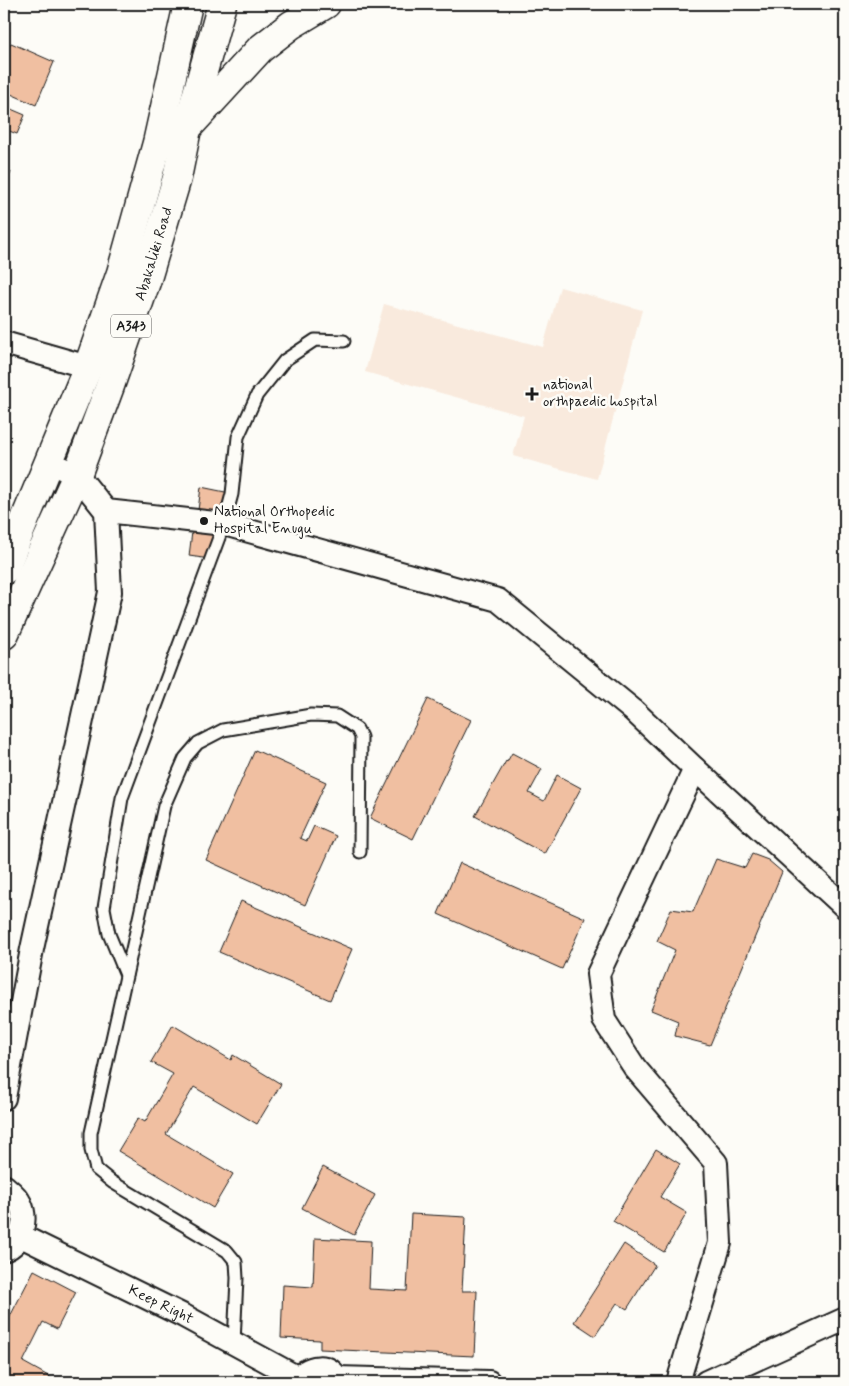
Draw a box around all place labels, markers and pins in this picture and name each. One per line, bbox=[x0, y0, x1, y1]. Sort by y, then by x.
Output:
place label: national orthpaedic hospital bbox=[543, 375, 657, 412]
marker: national orthpaedic hospital bbox=[525, 387, 539, 401]
place label: National Orthopedic Hospital Enugu bbox=[214, 502, 335, 539]
marker: National Orthopedic Hospital Enugu bbox=[198, 515, 210, 527]

